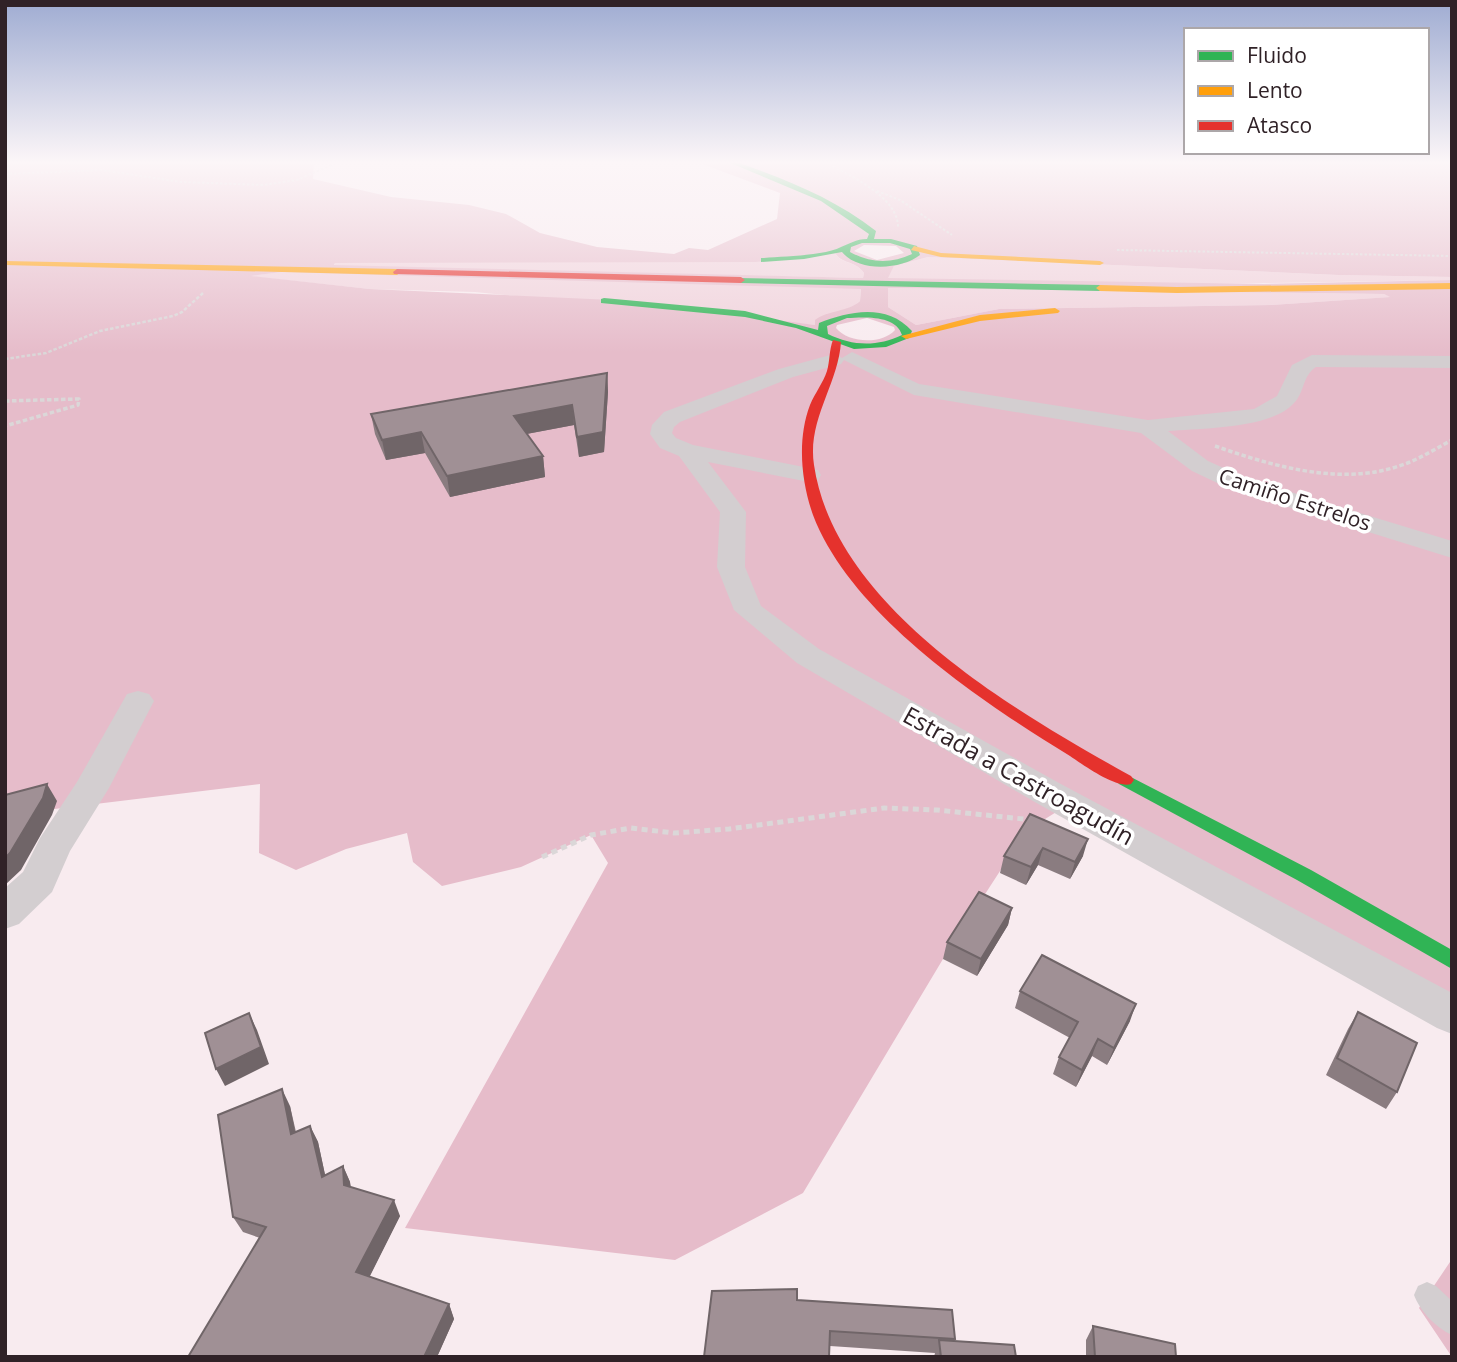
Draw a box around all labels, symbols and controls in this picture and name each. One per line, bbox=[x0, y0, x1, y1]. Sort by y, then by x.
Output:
legend bbox=[1184, 28, 1429, 154]
text: Fluido bbox=[1247, 41, 1307, 69]
text: Lento bbox=[1247, 76, 1303, 104]
text: Atasco bbox=[1247, 111, 1312, 139]
street label: Camiño Estrelos bbox=[1215, 461, 1375, 537]
street label: Estrada a Castroagudín bbox=[897, 698, 1141, 852]

